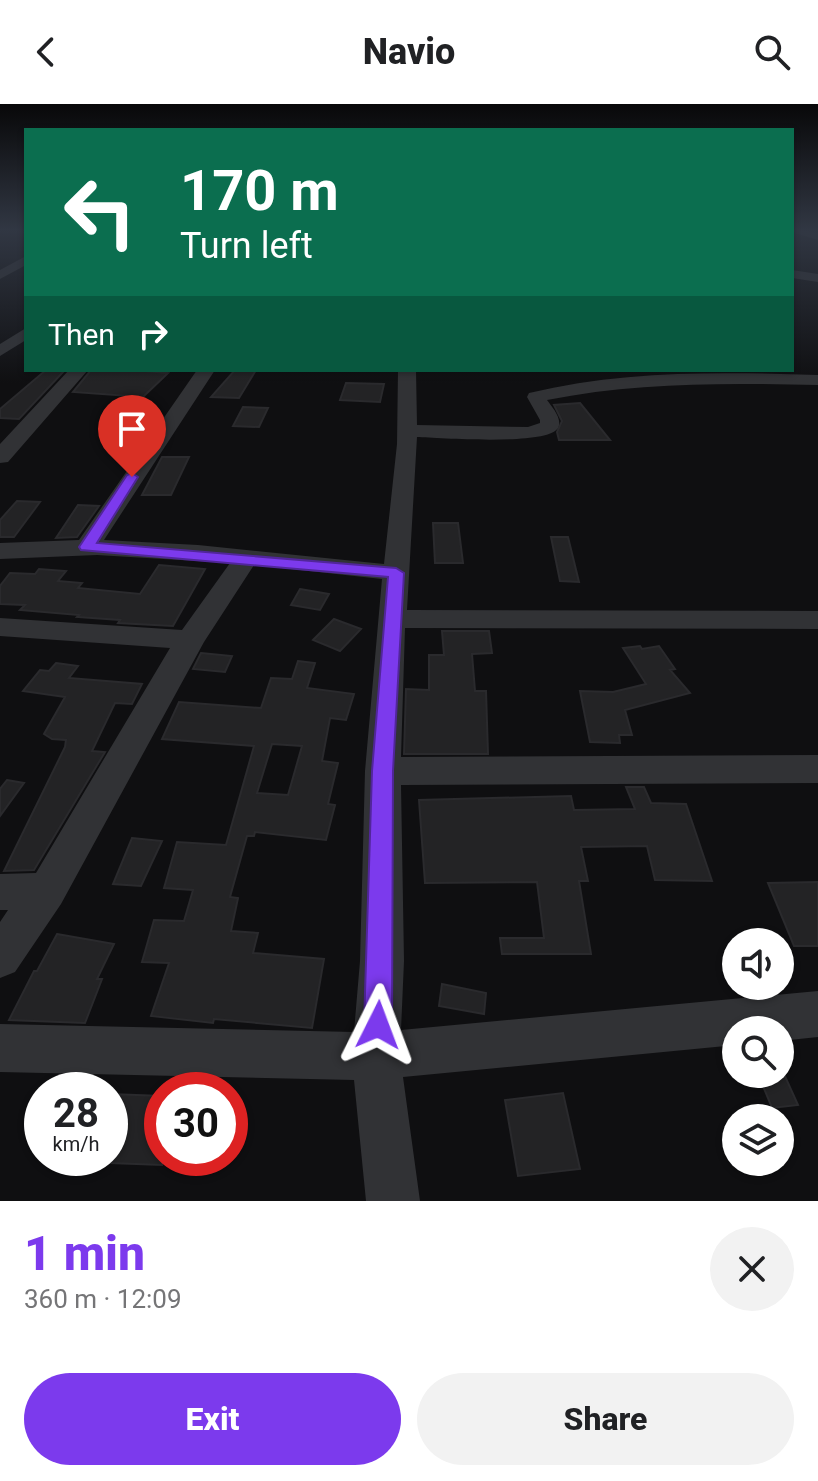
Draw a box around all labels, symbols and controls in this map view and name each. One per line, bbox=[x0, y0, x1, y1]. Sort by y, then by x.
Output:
icon: back bbox=[24, 30, 68, 74]
icon: search bbox=[750, 30, 794, 74]
text: Navio bbox=[363, 31, 455, 73]
text: 170 m bbox=[180, 158, 339, 224]
icon: left bbox=[48, 160, 152, 264]
text: Turn left bbox=[180, 225, 313, 267]
icon: right bbox=[131, 312, 175, 356]
text: Then bbox=[48, 317, 115, 352]
pin bbox=[98, 395, 166, 477]
icon: arrive bbox=[110, 407, 154, 451]
map controls bbox=[722, 928, 794, 1176]
button: sound bbox=[722, 928, 794, 1000]
position arrow bbox=[336, 983, 420, 1067]
button: search bbox=[722, 1016, 794, 1088]
speed limit sign: 30 bbox=[144, 1072, 248, 1176]
text: 28 bbox=[53, 1090, 99, 1137]
button: layers bbox=[722, 1104, 794, 1176]
text: km/h bbox=[53, 1132, 99, 1156]
text: 1 min bbox=[24, 1225, 145, 1282]
button: close bbox=[710, 1227, 794, 1311]
text: 360 m · 12:09 bbox=[24, 1284, 182, 1314]
button: Exit bbox=[24, 1373, 401, 1465]
button: Share bbox=[417, 1373, 794, 1465]

